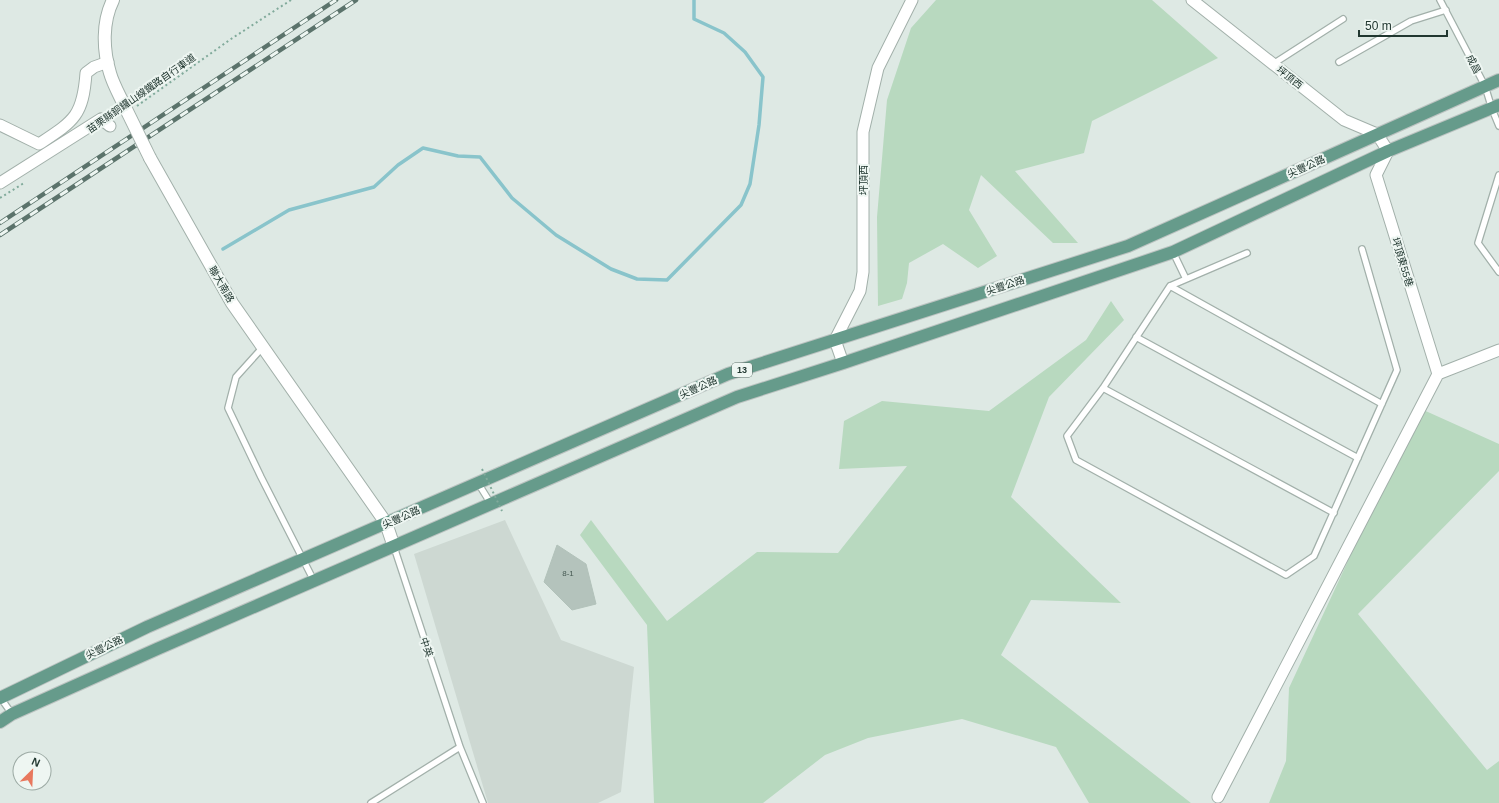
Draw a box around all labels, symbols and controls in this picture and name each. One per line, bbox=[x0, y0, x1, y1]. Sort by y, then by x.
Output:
scale bar bbox=[1359, 12, 1447, 38]
text: 50 m bbox=[1365, 19, 1392, 33]
street label: 苗栗縣銅鑼山線鐵路自行車道 bbox=[85, 52, 198, 135]
street label: 成昌 bbox=[1464, 53, 1483, 76]
street label: 坪頂西 bbox=[1274, 64, 1305, 91]
street label: 尖豐公路 bbox=[1286, 153, 1327, 180]
street label: 坪頂西 bbox=[858, 165, 869, 195]
street label: 坪頂東55巷 bbox=[1390, 236, 1415, 288]
street label: 聯大南路 bbox=[207, 264, 236, 304]
street label: 尖豐公路 bbox=[984, 274, 1026, 297]
road number: 13 bbox=[732, 363, 752, 377]
street label: 尖豐公路 bbox=[678, 374, 719, 401]
street label: 尖豐公路 bbox=[381, 504, 422, 531]
house number: 8-1 bbox=[562, 569, 574, 578]
street label: 尖豐公路 bbox=[84, 634, 125, 661]
street label: 中英 bbox=[418, 636, 435, 658]
north arrow bbox=[12, 751, 52, 791]
text: N bbox=[30, 755, 42, 769]

